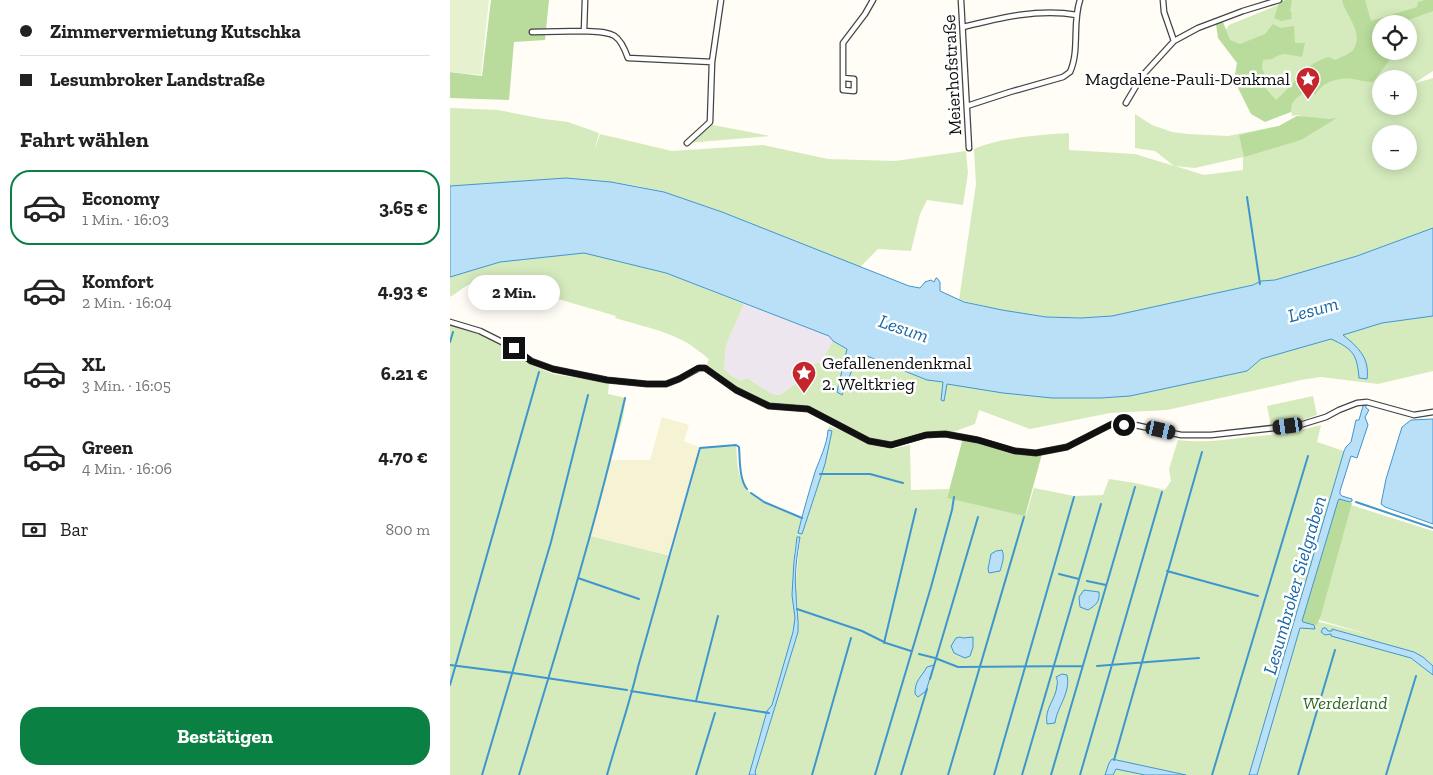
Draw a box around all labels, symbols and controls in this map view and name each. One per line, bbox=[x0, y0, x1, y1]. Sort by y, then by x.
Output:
street label: Meierhofstraße bbox=[938, 14, 966, 136]
map controls bbox=[1372, 15, 1417, 170]
button: locate bbox=[1372, 15, 1417, 60]
text: Zimmervermietung Kutschka bbox=[50, 20, 301, 43]
place icon: Magdalene-Pauli-Denkmal bbox=[1295, 66, 1321, 100]
text: Lesumbroker Landstraße bbox=[50, 68, 265, 91]
place label: Magdalene-Pauli-Denkmal bbox=[1085, 68, 1290, 90]
button: + bbox=[1372, 70, 1417, 115]
button: − bbox=[1372, 125, 1417, 170]
text: Fahrt wählen bbox=[20, 126, 149, 153]
icon: car bbox=[22, 185, 67, 230]
text: Economy bbox=[82, 187, 160, 210]
text: 3.65 € bbox=[379, 196, 428, 219]
text: 1 Min. · 16:03 bbox=[82, 210, 169, 229]
icon: car bbox=[22, 268, 67, 313]
text: Komfort bbox=[82, 270, 154, 293]
callout: 2 Min. bbox=[468, 276, 560, 310]
text: 4.93 € bbox=[378, 279, 428, 302]
text: 2 Min. bbox=[492, 283, 536, 302]
water label: Lesum bbox=[1285, 292, 1341, 327]
text: 2 Min. · 16:04 bbox=[82, 293, 172, 312]
water label: Lesum bbox=[876, 309, 932, 348]
route end bbox=[503, 337, 525, 359]
icon: car bbox=[22, 351, 67, 396]
place label: Gefallenendenkmal 2. Weltkrieg bbox=[822, 352, 972, 395]
text: XL bbox=[82, 353, 105, 376]
place icon: Gefallenendenkmal 2. Weltkrieg bbox=[791, 360, 817, 394]
text: 6.21 € bbox=[381, 362, 428, 385]
text: 3 Min. · 16:05 bbox=[82, 376, 171, 395]
route start bbox=[1113, 414, 1135, 436]
car bbox=[1272, 416, 1303, 436]
car bbox=[1144, 419, 1177, 441]
icon: car bbox=[22, 434, 67, 479]
text: Green bbox=[82, 436, 133, 459]
text: 4.70 € bbox=[378, 445, 428, 468]
text: 4 Min. · 16:06 bbox=[82, 459, 172, 478]
water label: Lesumbroker Sielgraben bbox=[1258, 493, 1331, 677]
icon: cash bbox=[20, 516, 48, 544]
text: Bar bbox=[60, 518, 89, 541]
text: 800 m bbox=[386, 520, 430, 539]
park label: Werderland bbox=[1303, 692, 1387, 714]
button: Bestätigen bbox=[20, 707, 430, 765]

